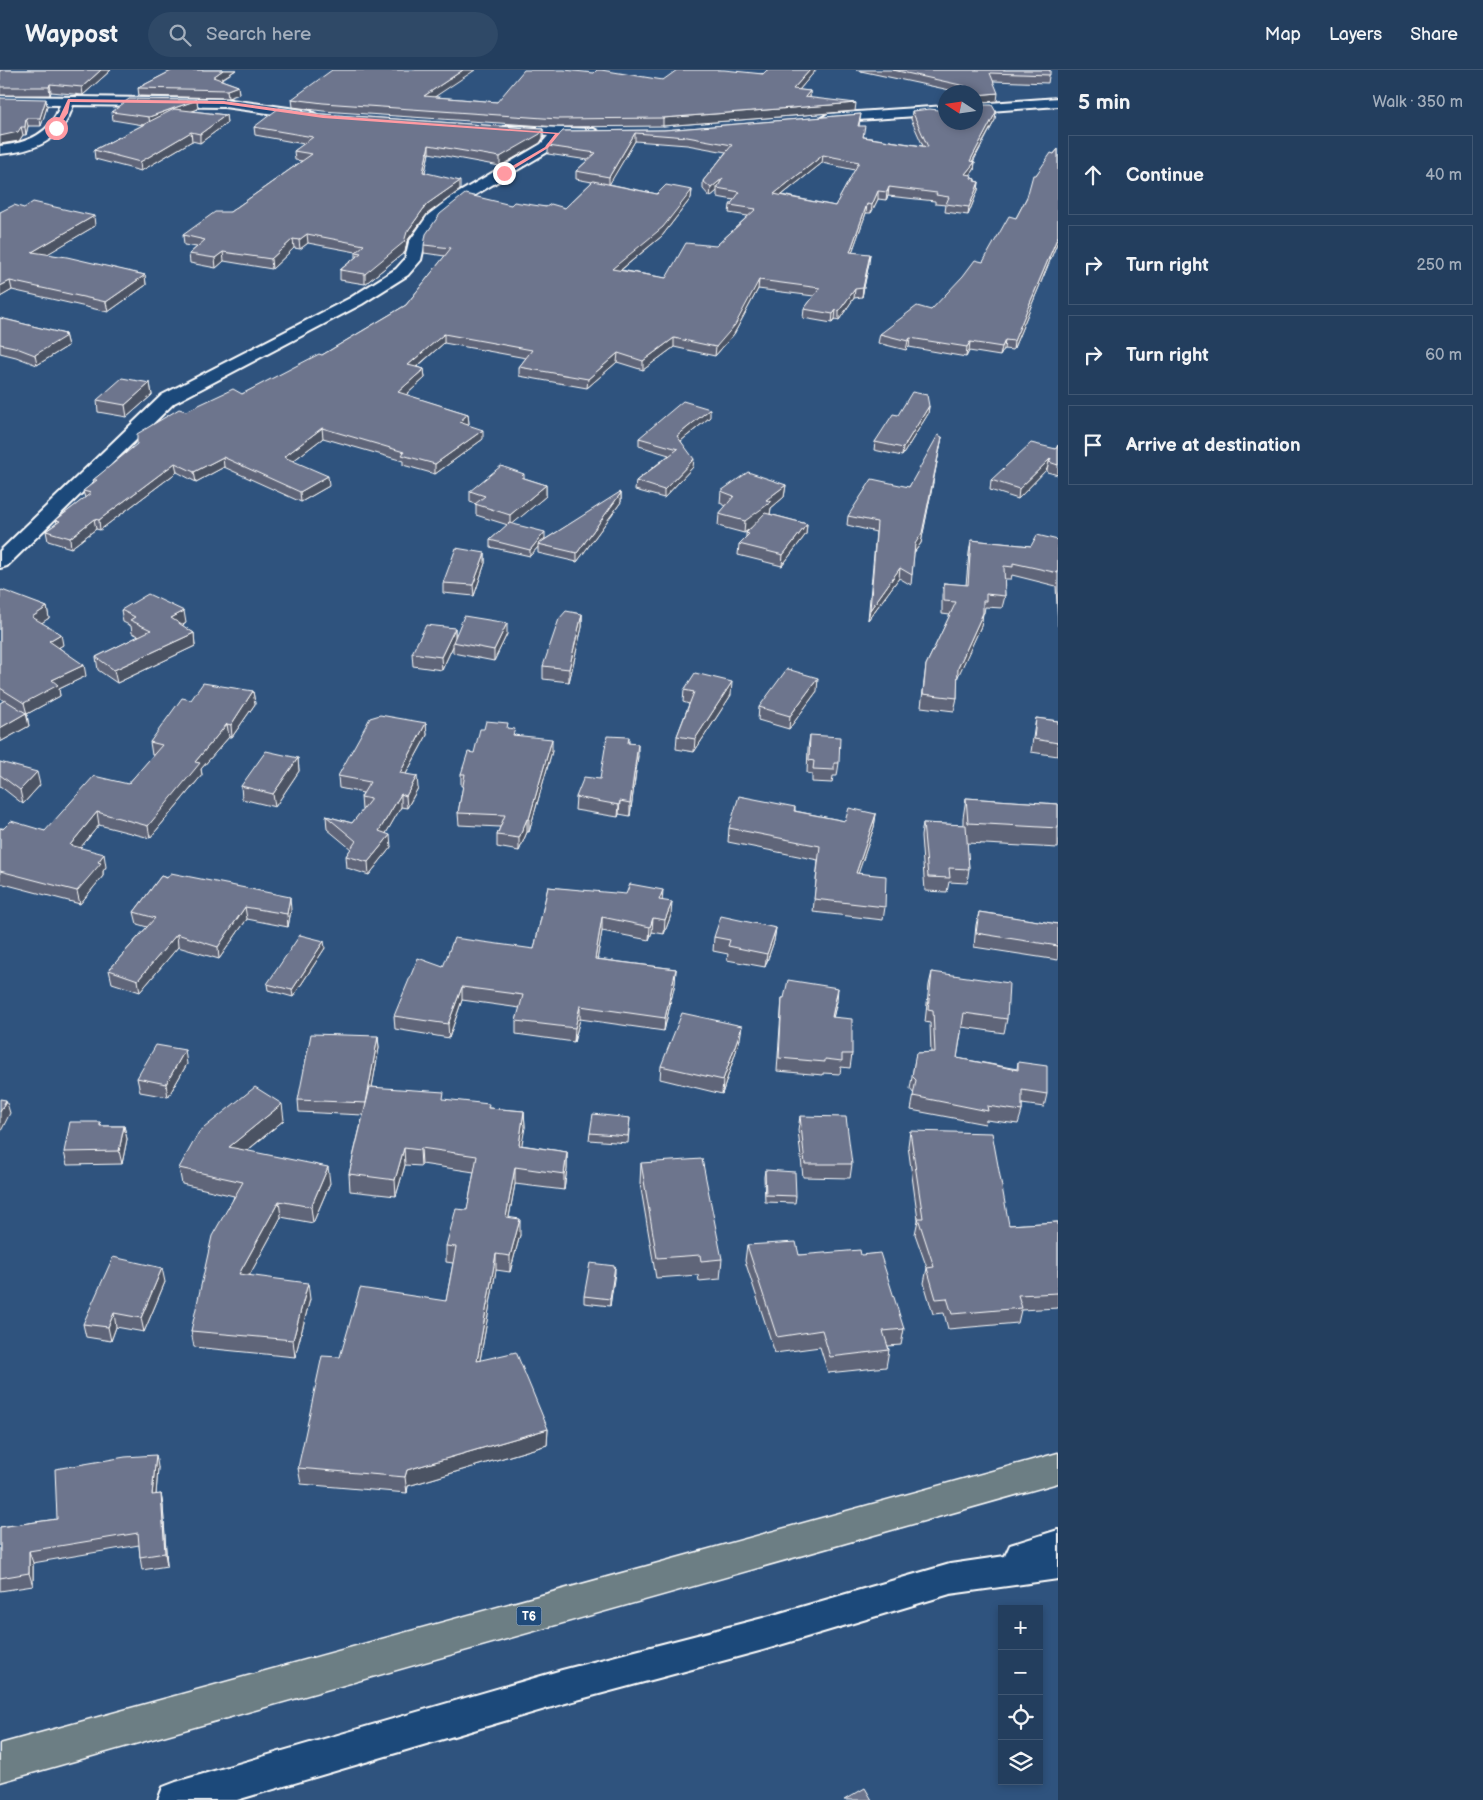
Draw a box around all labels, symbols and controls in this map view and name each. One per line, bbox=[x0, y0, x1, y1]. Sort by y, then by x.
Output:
search box bbox=[148, 12, 498, 57]
text: Waypost bbox=[25, 20, 118, 49]
icon: search bbox=[166, 21, 194, 49]
text: Search here bbox=[206, 23, 311, 46]
text: Map bbox=[1265, 24, 1301, 45]
text: Layers bbox=[1329, 24, 1382, 45]
text: Share bbox=[1410, 24, 1458, 45]
north arrow bbox=[938, 85, 983, 130]
text: 5 min bbox=[1078, 90, 1131, 115]
text: Walk · 350 m bbox=[1372, 93, 1463, 112]
route start bbox=[45, 117, 68, 140]
icon: ahead bbox=[1079, 161, 1107, 189]
route end bbox=[493, 162, 516, 185]
text: Continue bbox=[1126, 164, 1204, 187]
text: 40 m bbox=[1425, 166, 1462, 185]
icon: right bbox=[1079, 251, 1107, 279]
text: Turn right bbox=[1126, 254, 1209, 277]
text: 250 m bbox=[1416, 256, 1462, 275]
icon: right bbox=[1079, 341, 1107, 369]
text: Turn right bbox=[1126, 344, 1209, 367]
text: 60 m bbox=[1425, 346, 1462, 365]
icon: arrive bbox=[1079, 431, 1107, 459]
text: Arrive at destination bbox=[1126, 434, 1301, 457]
map controls bbox=[998, 1605, 1043, 1785]
button: + bbox=[998, 1605, 1043, 1650]
road number: T6 bbox=[516, 1606, 542, 1625]
button: − bbox=[998, 1650, 1043, 1695]
button: locate bbox=[998, 1695, 1043, 1740]
button: layers bbox=[998, 1740, 1043, 1785]

